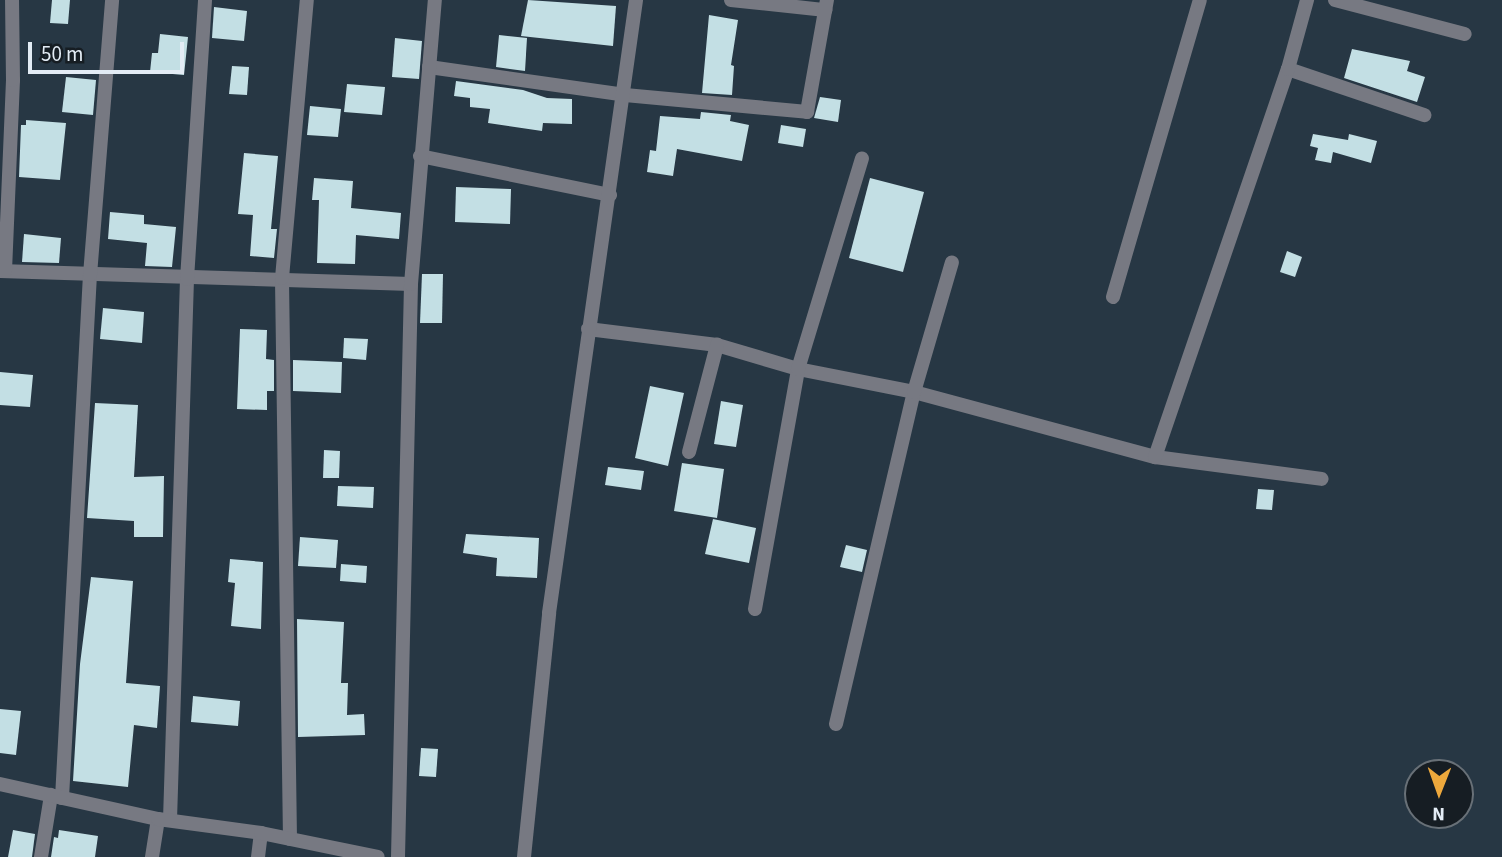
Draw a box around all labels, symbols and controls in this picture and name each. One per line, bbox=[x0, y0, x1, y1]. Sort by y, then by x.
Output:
scale bar bbox=[32, 28, 187, 72]
text: 50 m bbox=[41, 39, 83, 69]
north arrow bbox=[1404, 759, 1474, 829]
text: N bbox=[1432, 800, 1445, 827]

